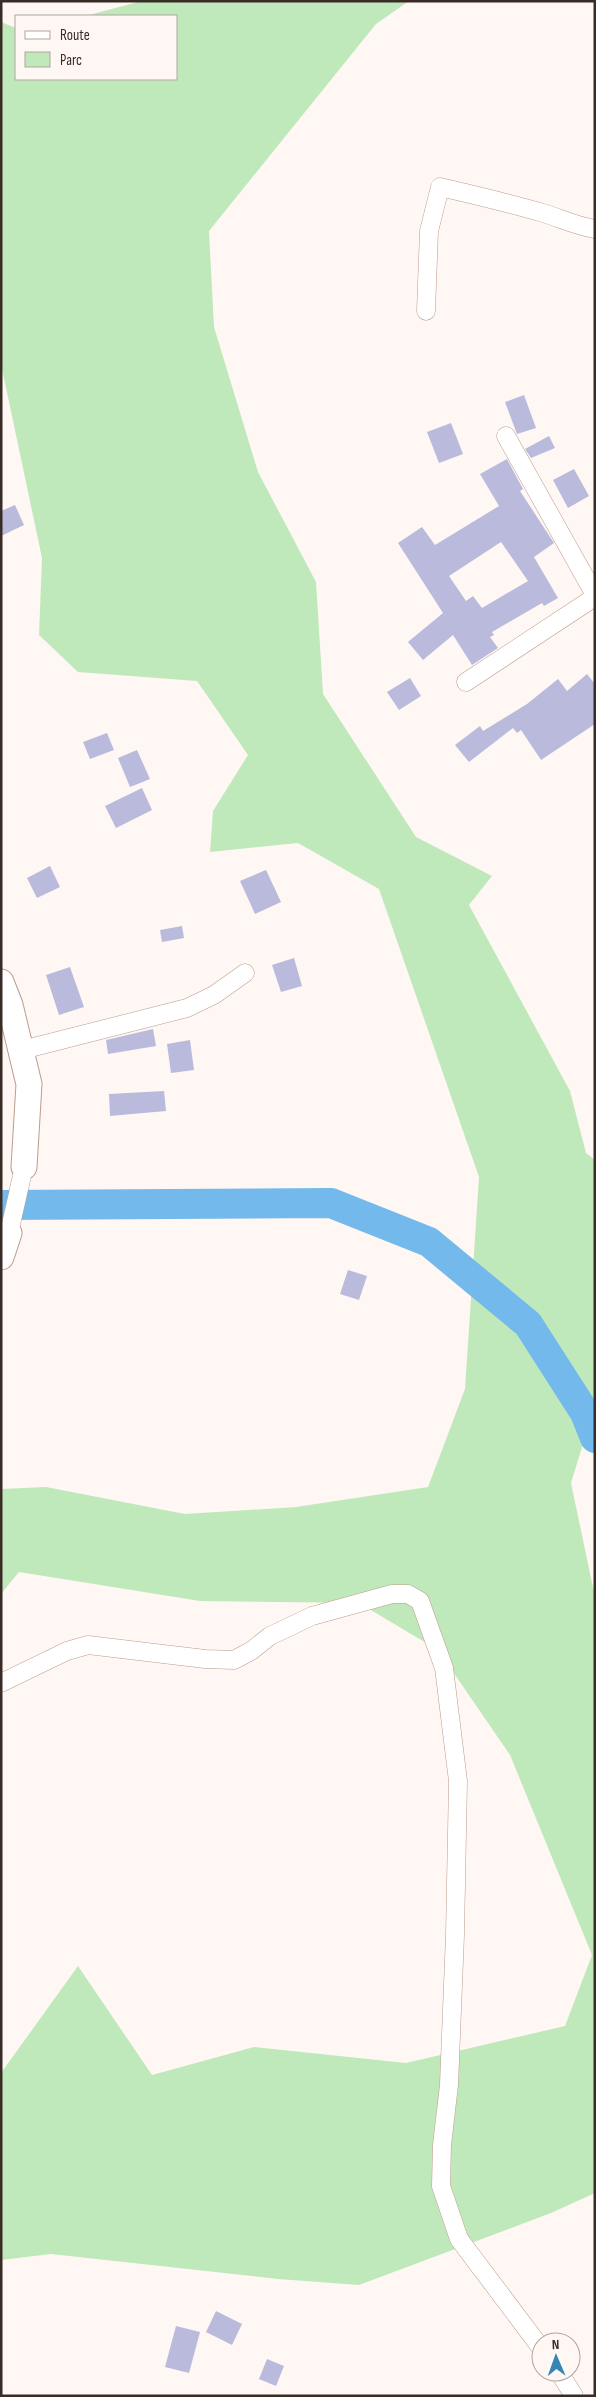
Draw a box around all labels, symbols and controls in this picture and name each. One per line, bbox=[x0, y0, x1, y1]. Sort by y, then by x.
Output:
legend bbox=[15, 15, 178, 80]
text: Route bbox=[60, 26, 90, 45]
text: Parc bbox=[60, 51, 82, 70]
north arrow bbox=[531, 2332, 581, 2382]
text: N bbox=[552, 2336, 560, 2353]

